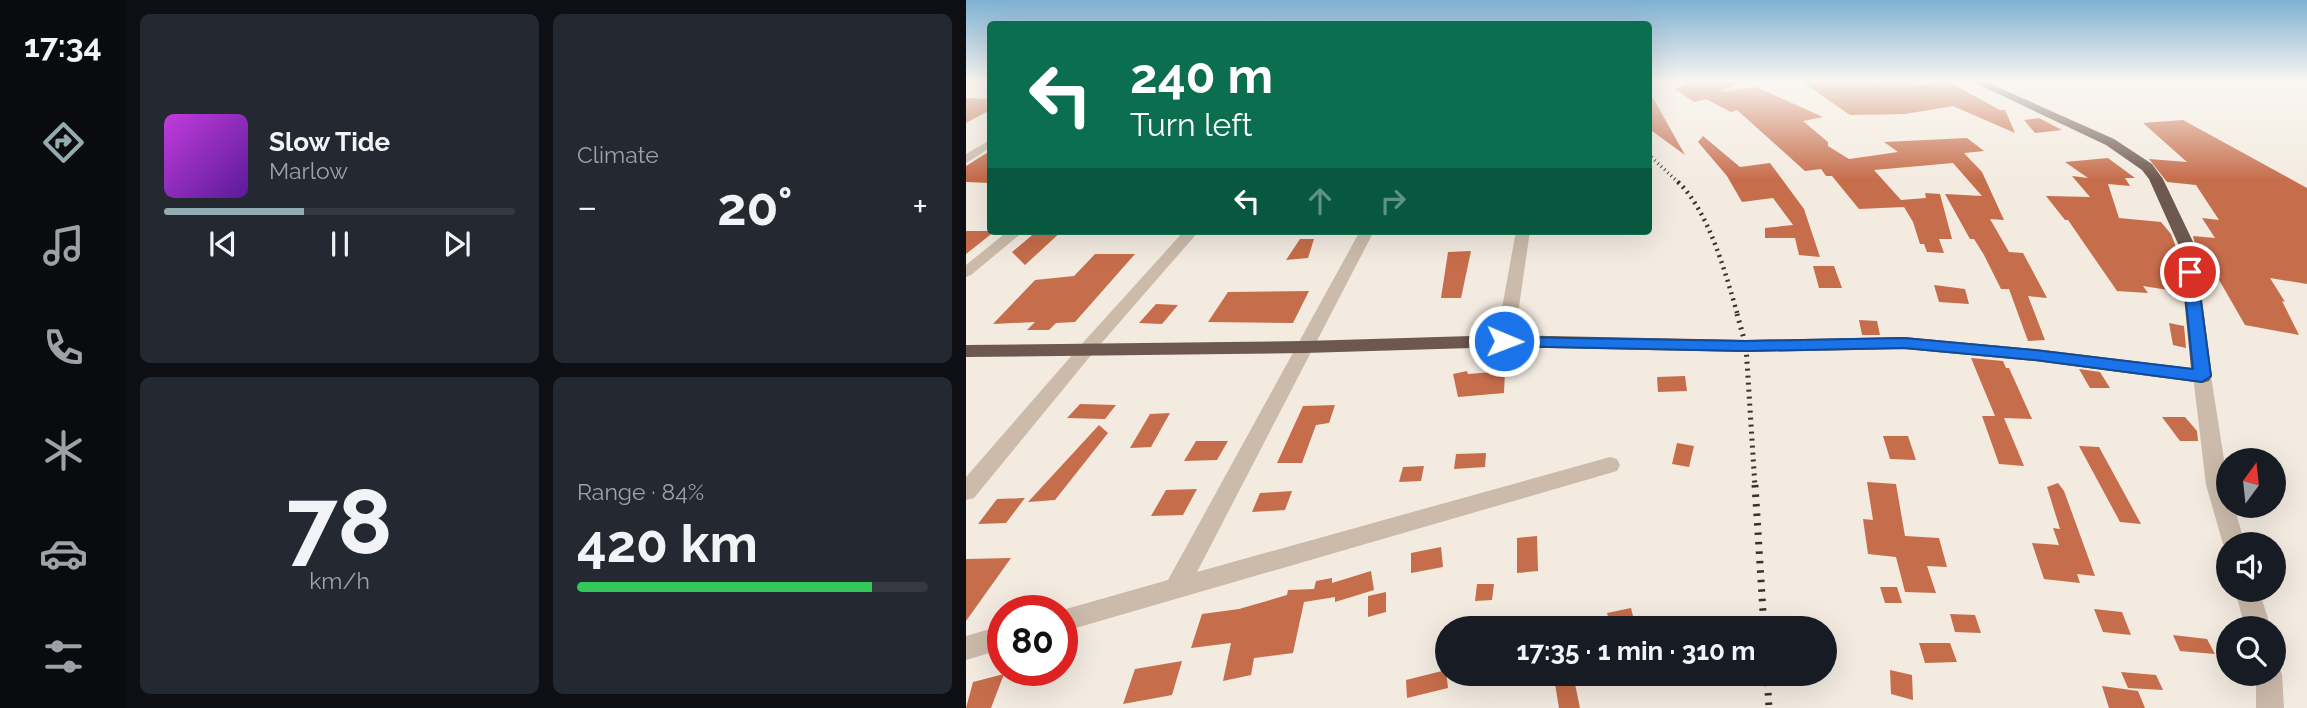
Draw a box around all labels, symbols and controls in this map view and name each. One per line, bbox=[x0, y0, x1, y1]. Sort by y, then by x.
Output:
text: 17:34 bbox=[24, 27, 102, 64]
text: 240 m bbox=[1130, 47, 1273, 104]
icon: left bbox=[1015, 49, 1106, 140]
text: Turn left bbox=[1130, 106, 1252, 143]
icon: directions bbox=[39, 118, 88, 167]
text: Slow Tide bbox=[269, 127, 390, 157]
text: Climate bbox=[577, 141, 659, 168]
text: Marlow bbox=[269, 157, 348, 184]
text: 20° bbox=[717, 176, 793, 237]
icon: left bbox=[1228, 182, 1266, 220]
icon: ahead bbox=[1301, 182, 1339, 220]
icon: right bbox=[1374, 182, 1412, 220]
text: − bbox=[577, 184, 597, 229]
text: + bbox=[912, 184, 928, 229]
icon: music bbox=[39, 221, 88, 270]
icon: previous bbox=[204, 225, 242, 263]
icon: pause bbox=[321, 225, 359, 263]
icon: next bbox=[438, 225, 476, 263]
pin bbox=[2160, 242, 2220, 302]
icon: arrive bbox=[2171, 253, 2209, 291]
position arrow bbox=[1467, 304, 1541, 378]
icon: phone bbox=[39, 323, 88, 372]
icon: climate bbox=[39, 426, 88, 475]
north arrow bbox=[2216, 448, 2286, 518]
map controls bbox=[2216, 448, 2286, 686]
text: 78 bbox=[286, 468, 393, 575]
text: Range · 84% bbox=[577, 478, 704, 505]
text: 420 km bbox=[577, 513, 758, 574]
icon: car bbox=[39, 529, 88, 578]
button: sound bbox=[2216, 532, 2286, 602]
text: km/h bbox=[309, 567, 370, 594]
speed limit sign: 80 bbox=[987, 595, 1078, 686]
button: search bbox=[2216, 616, 2286, 686]
icon: filters bbox=[39, 632, 88, 681]
text: 17:35 · 1 min · 310 m bbox=[1517, 636, 1755, 666]

